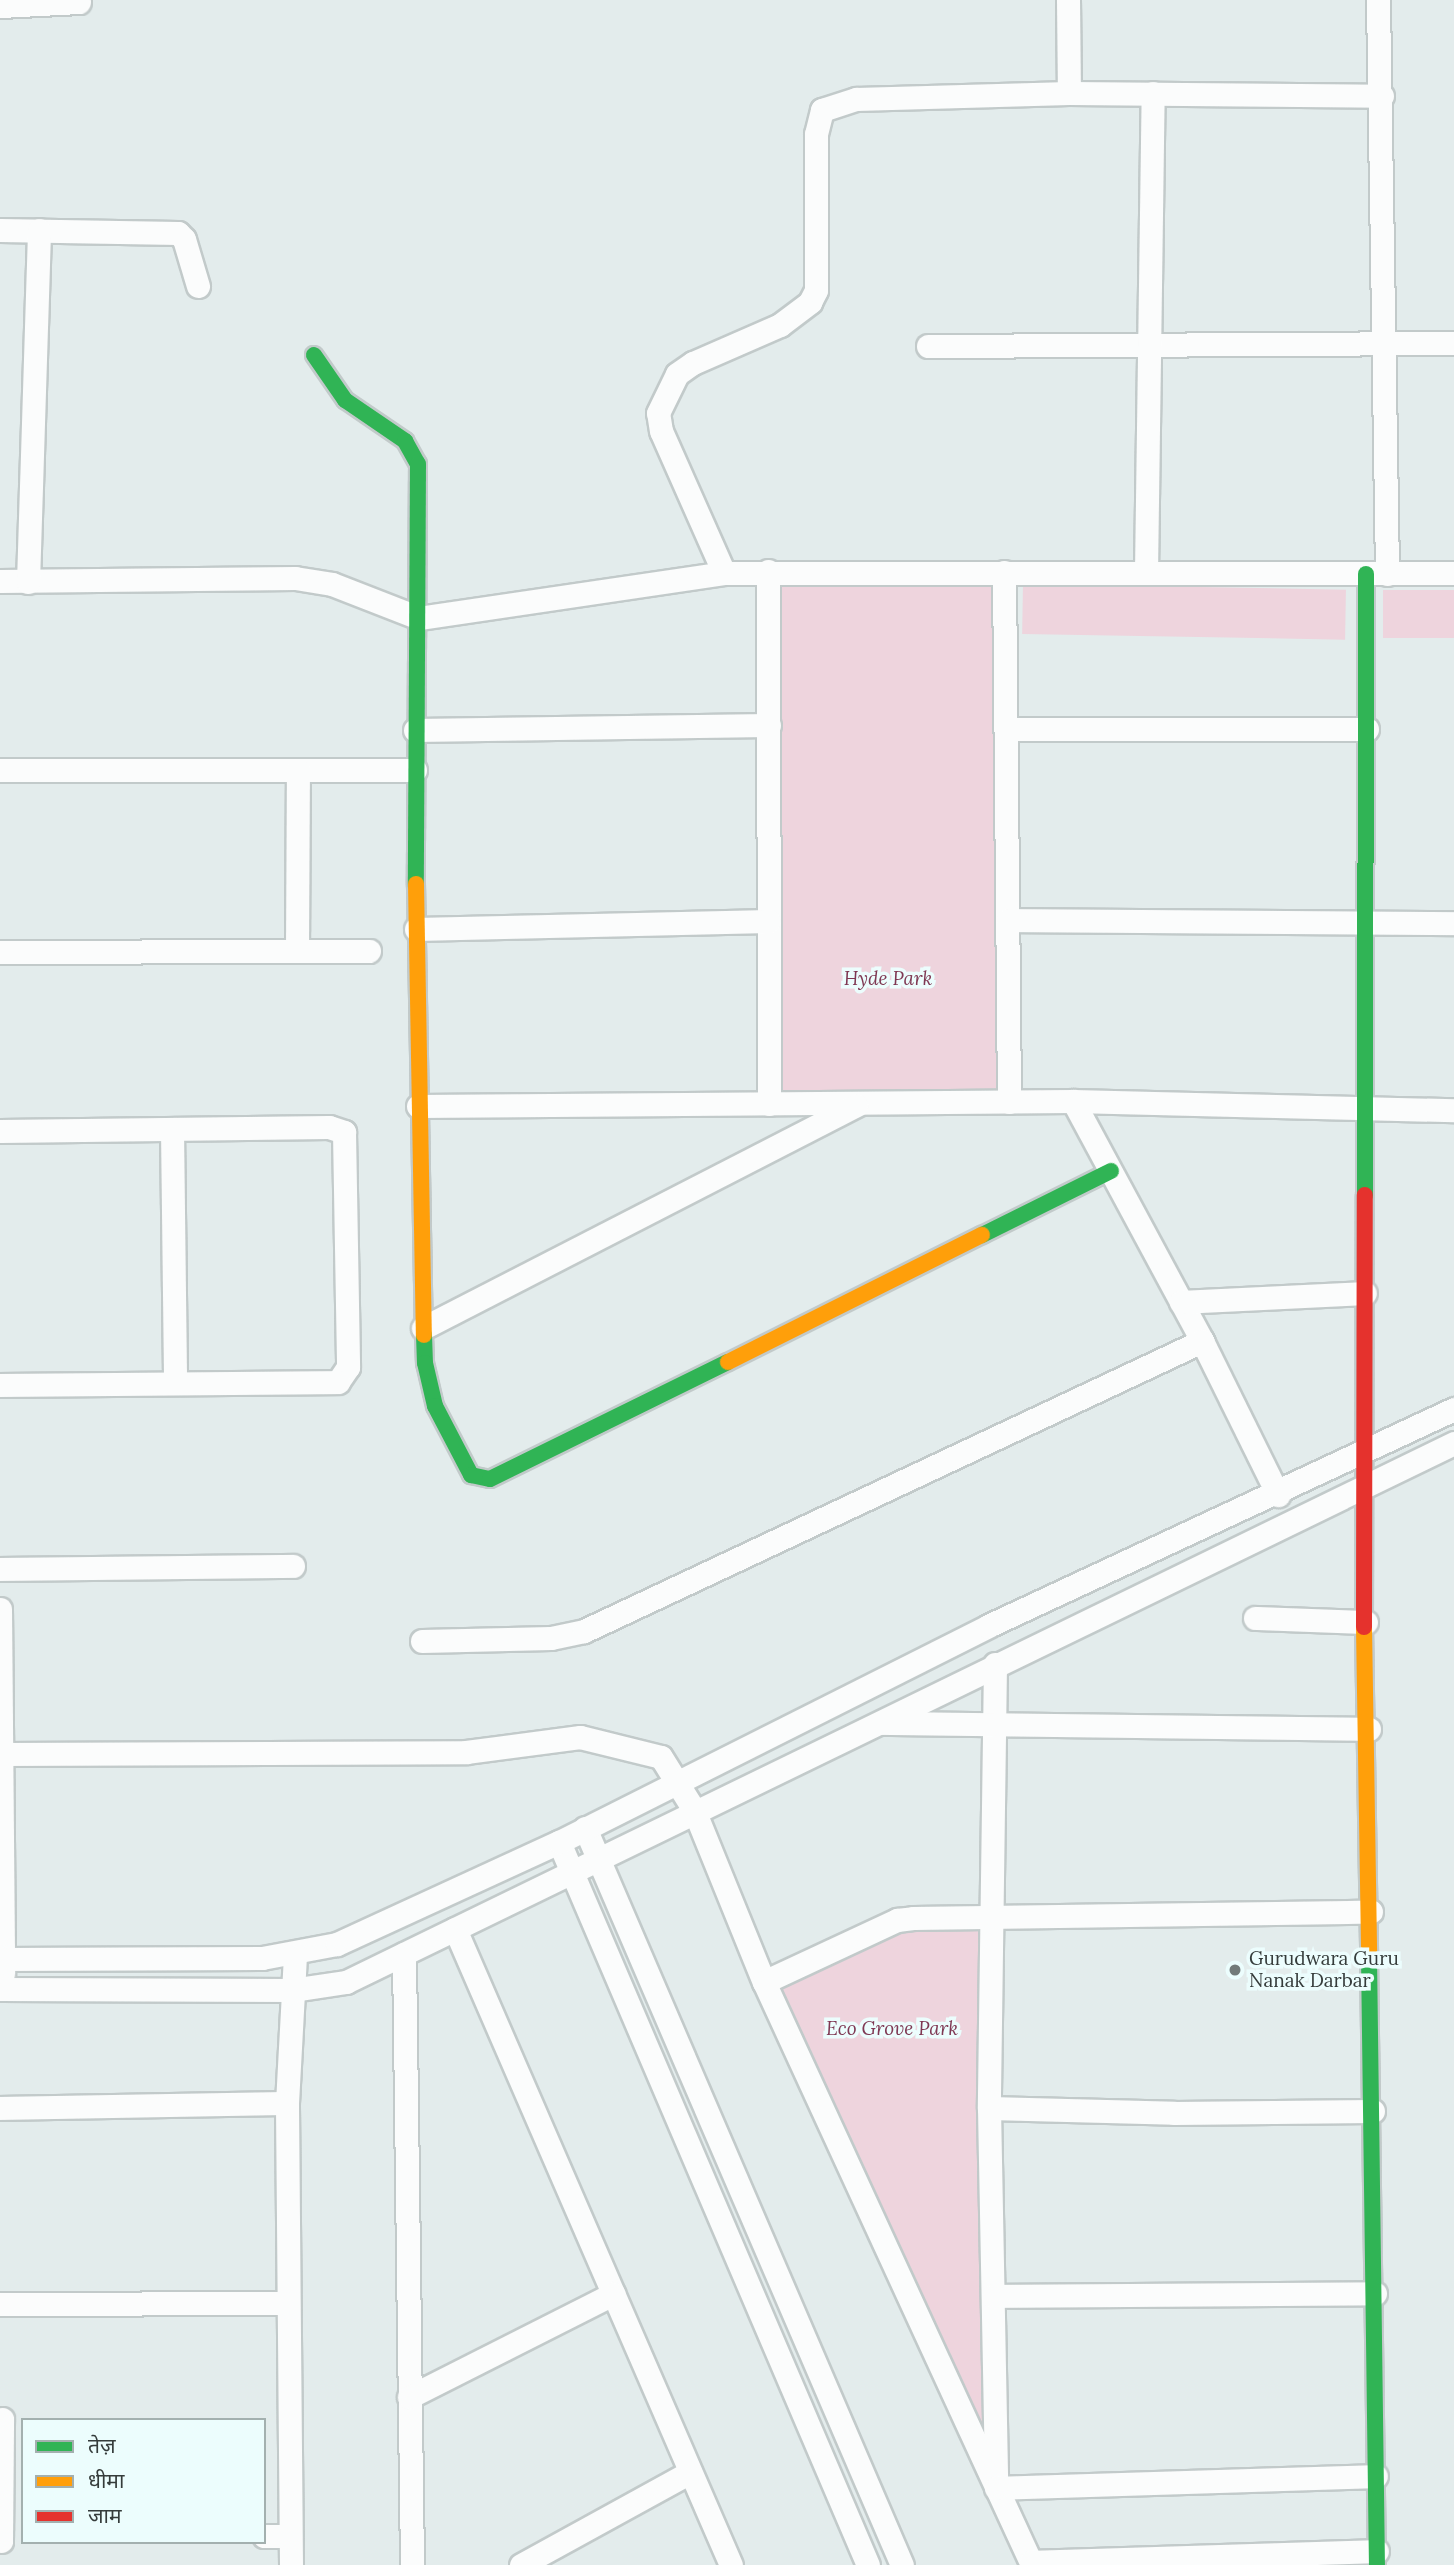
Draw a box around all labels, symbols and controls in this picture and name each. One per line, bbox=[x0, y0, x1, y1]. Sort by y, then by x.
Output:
park label: Hyde Park bbox=[844, 968, 932, 990]
place label: Gurudwara Guru Nanak Darbar bbox=[1249, 1948, 1399, 1992]
marker: Gurudwara Guru Nanak Darbar bbox=[1227, 1962, 1243, 1978]
park label: Eco Grove Park bbox=[826, 2018, 958, 2040]
legend bbox=[21, 2418, 266, 2544]
text: तेज़ bbox=[88, 2432, 116, 2459]
text: धीमा bbox=[88, 2467, 124, 2494]
text: जाम bbox=[88, 2502, 122, 2529]

